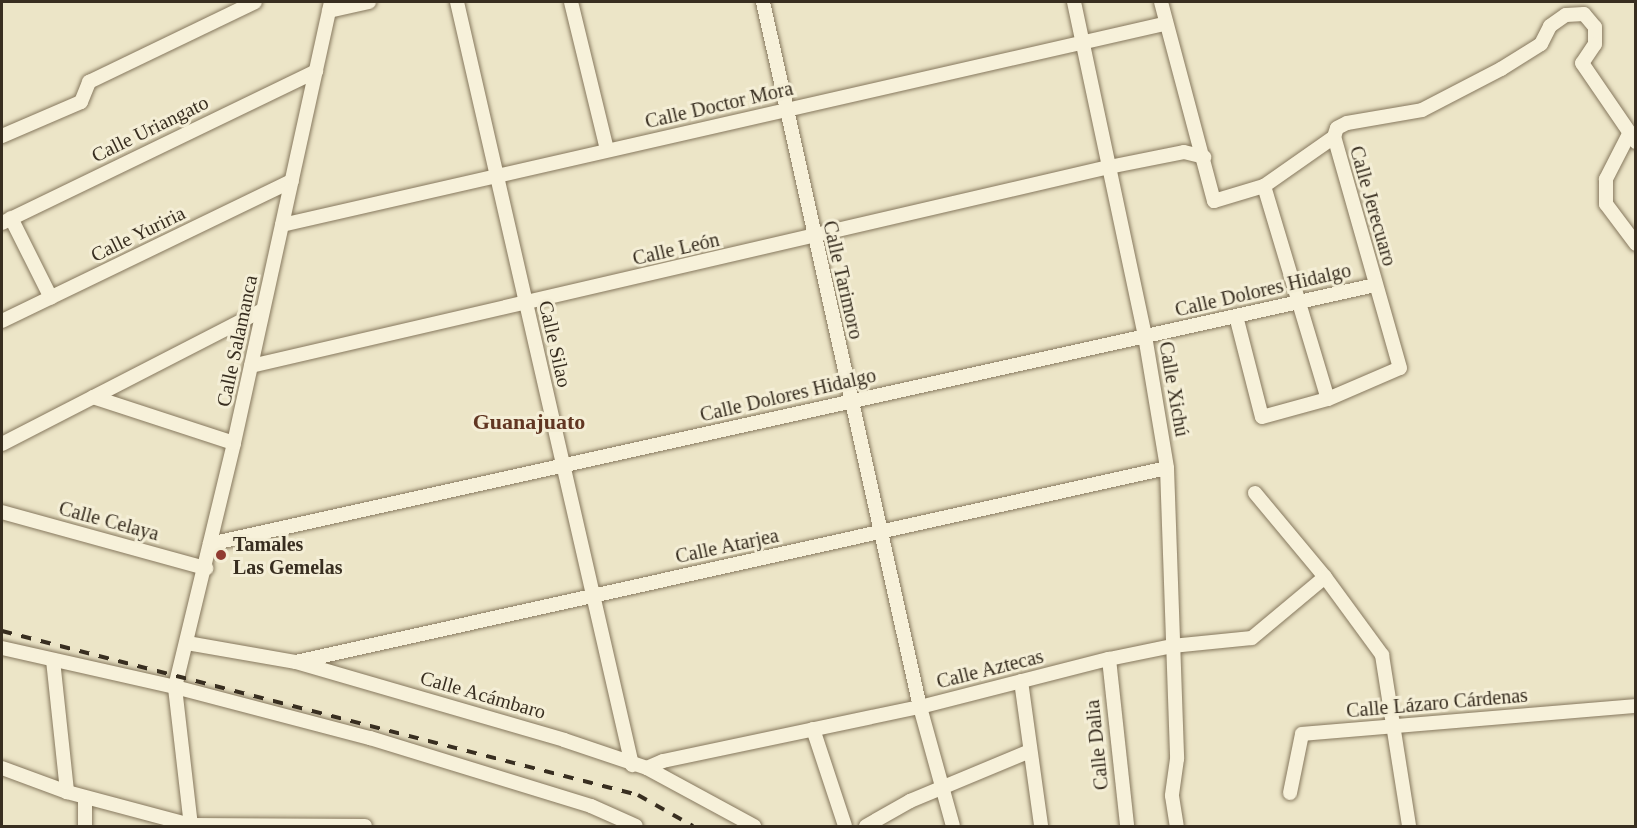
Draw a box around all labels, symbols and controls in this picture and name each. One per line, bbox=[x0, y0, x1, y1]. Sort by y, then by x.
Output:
street label: Calle Doctor Mora bbox=[643, 76, 795, 134]
street label: Calle Uriangato bbox=[88, 90, 212, 168]
street label: Calle Jerecuaro bbox=[1344, 143, 1402, 269]
street label: Calle Yuriria bbox=[87, 201, 189, 267]
street label: Calle Tarimoro bbox=[818, 218, 868, 342]
street label: Calle León bbox=[630, 227, 722, 271]
street label: Calle Dolores Hidalgo bbox=[1173, 258, 1353, 322]
street label: Calle Salamanca bbox=[211, 273, 263, 409]
street label: Calle Silao bbox=[533, 298, 577, 390]
street label: Calle Xichú bbox=[1154, 340, 1194, 438]
street label: Calle Dolores Hidalgo bbox=[698, 363, 878, 427]
district label: Guanajuato bbox=[473, 409, 585, 435]
street label: Calle Celaya bbox=[56, 496, 162, 546]
street label: Calle Atarjea bbox=[673, 523, 781, 569]
place label: Tamales Las Gemelas bbox=[233, 532, 342, 579]
marker: Tamales Las Gemelas bbox=[214, 548, 228, 562]
street label: Calle Aztecas bbox=[933, 644, 1047, 694]
street label: Calle Acámbaro bbox=[417, 665, 549, 725]
street label: Calle Lázaro Cárdenas bbox=[1345, 683, 1529, 723]
street label: Calle Dalia bbox=[1080, 699, 1114, 791]

